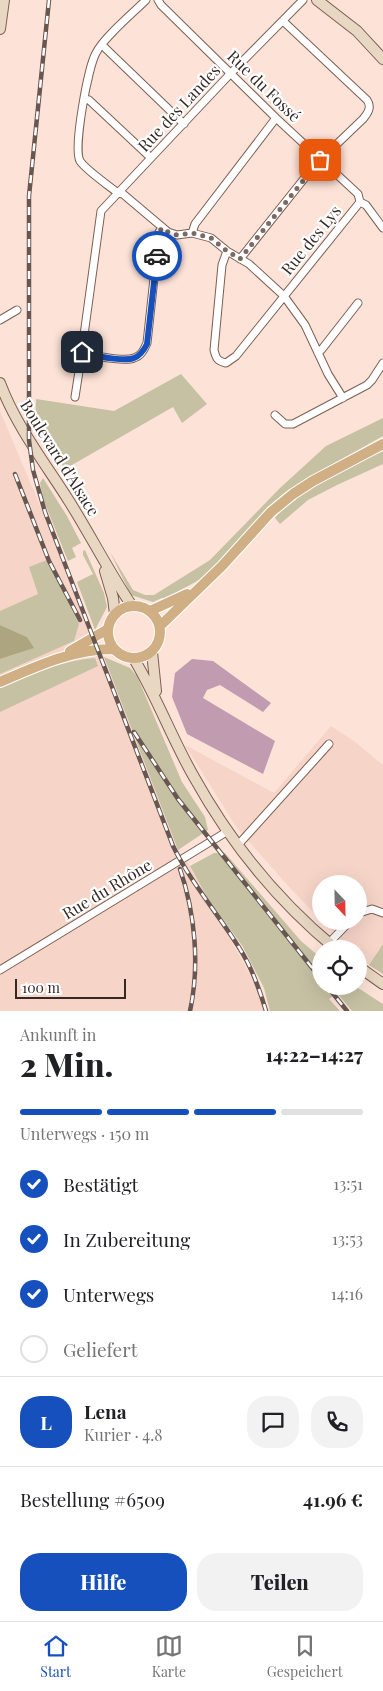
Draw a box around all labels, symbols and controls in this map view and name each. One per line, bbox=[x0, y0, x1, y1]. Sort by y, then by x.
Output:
street label: Rue du Fossé bbox=[223, 45, 306, 126]
street label: Rue des Landes bbox=[133, 60, 224, 156]
pin bbox=[299, 139, 341, 181]
icon: bag bbox=[306, 146, 334, 174]
street label: Rue des Lys bbox=[276, 201, 345, 279]
courier bbox=[132, 231, 182, 281]
icon: car bbox=[143, 242, 171, 270]
pin bbox=[61, 331, 103, 373]
icon: home bbox=[68, 338, 96, 366]
street label: Boulevard d'Alsace bbox=[16, 396, 105, 520]
street label: Rue du Rhône bbox=[58, 854, 155, 923]
north arrow bbox=[312, 875, 368, 930]
map controls bbox=[312, 875, 367, 995]
button: locate bbox=[312, 940, 367, 995]
scale bar bbox=[15, 976, 126, 999]
text: 100 m bbox=[22, 978, 60, 997]
text: Ankunft in bbox=[20, 1024, 96, 1045]
text: 14:22–14:27 bbox=[265, 1041, 363, 1067]
text: 2 Min. bbox=[20, 1042, 113, 1085]
text: Unterwegs · 150 m bbox=[20, 1123, 149, 1144]
icon: check bbox=[20, 1170, 48, 1198]
text: Bestätigt bbox=[63, 1171, 138, 1197]
text: 13:51 bbox=[333, 1173, 363, 1194]
icon: check bbox=[20, 1225, 48, 1253]
text: In Zubereitung bbox=[63, 1226, 190, 1252]
text: 13:53 bbox=[332, 1228, 363, 1249]
icon: check bbox=[20, 1280, 48, 1308]
text: Unterwegs bbox=[63, 1281, 154, 1307]
text: 14:16 bbox=[331, 1283, 363, 1304]
text: Geliefert bbox=[63, 1336, 137, 1362]
button: chat bbox=[247, 1396, 299, 1448]
button: phone bbox=[311, 1396, 363, 1448]
text: Lena bbox=[84, 1398, 127, 1424]
text: L bbox=[40, 1409, 52, 1435]
text: Kurier · 4.8 bbox=[84, 1424, 163, 1445]
text: Bestellung #6509 bbox=[20, 1486, 165, 1512]
text: 41.96 € bbox=[303, 1486, 363, 1512]
button: Hilfe bbox=[20, 1553, 187, 1611]
button: Teilen bbox=[197, 1553, 363, 1611]
tab: Start bbox=[40, 1632, 71, 1681]
tab: Karte bbox=[152, 1632, 186, 1681]
tab: Gespeichert bbox=[267, 1632, 343, 1681]

